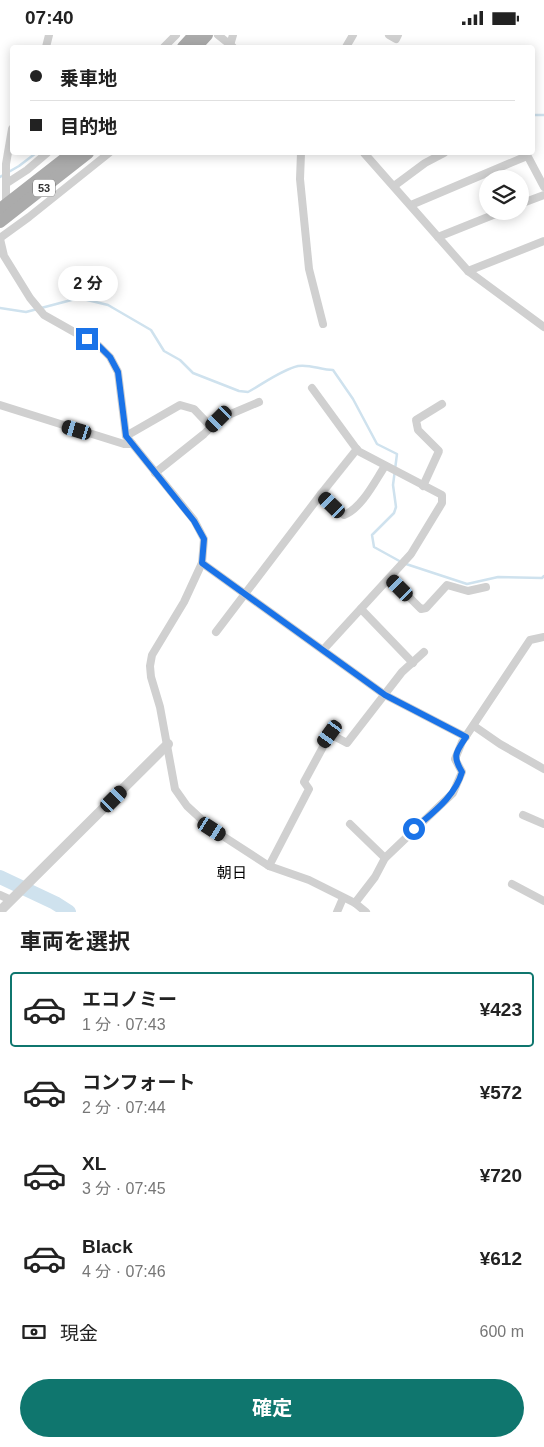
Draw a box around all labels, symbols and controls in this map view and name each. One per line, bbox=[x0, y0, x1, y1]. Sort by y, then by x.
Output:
text: 07:40 bbox=[25, 7, 74, 28]
text: 乗車地 bbox=[60, 68, 117, 89]
text: 目的地 bbox=[60, 116, 117, 137]
map controls bbox=[479, 170, 529, 220]
button: layers bbox=[479, 170, 529, 220]
road number: 53 bbox=[33, 179, 55, 197]
callout: 2 分 bbox=[57, 267, 117, 301]
text: 2 分 bbox=[73, 275, 103, 292]
route end bbox=[76, 328, 98, 350]
car bbox=[203, 403, 234, 435]
car bbox=[60, 418, 93, 442]
car bbox=[315, 489, 348, 521]
car bbox=[384, 572, 415, 604]
car bbox=[315, 717, 344, 751]
car bbox=[98, 783, 129, 815]
car bbox=[195, 815, 228, 843]
route start bbox=[403, 818, 425, 840]
district label: 朝日 bbox=[217, 864, 247, 881]
text: 車両を選択 bbox=[20, 929, 130, 954]
icon: car bbox=[22, 987, 67, 1032]
text: エコノミー bbox=[82, 989, 177, 1010]
text: ¥423 bbox=[480, 999, 522, 1020]
text: 1 分 · 07:43 bbox=[82, 1016, 166, 1033]
icon: car bbox=[22, 1070, 67, 1115]
text: コンフォート bbox=[82, 1072, 195, 1093]
text: ¥572 bbox=[480, 1082, 522, 1103]
text: 2 分 · 07:44 bbox=[82, 1099, 166, 1116]
icon: car bbox=[22, 1153, 67, 1198]
text: XL bbox=[82, 1153, 106, 1174]
text: ¥720 bbox=[480, 1165, 522, 1186]
text: 3 分 · 07:45 bbox=[82, 1180, 166, 1197]
icon: car bbox=[22, 1236, 67, 1281]
text: Black bbox=[82, 1236, 133, 1257]
text: ¥612 bbox=[480, 1248, 522, 1269]
text: 4 分 · 07:46 bbox=[82, 1263, 166, 1280]
icon: cash bbox=[20, 1318, 48, 1346]
text: 現金 bbox=[60, 1323, 98, 1344]
text: 600 m bbox=[480, 1323, 524, 1340]
button: 確定 bbox=[20, 1379, 524, 1437]

